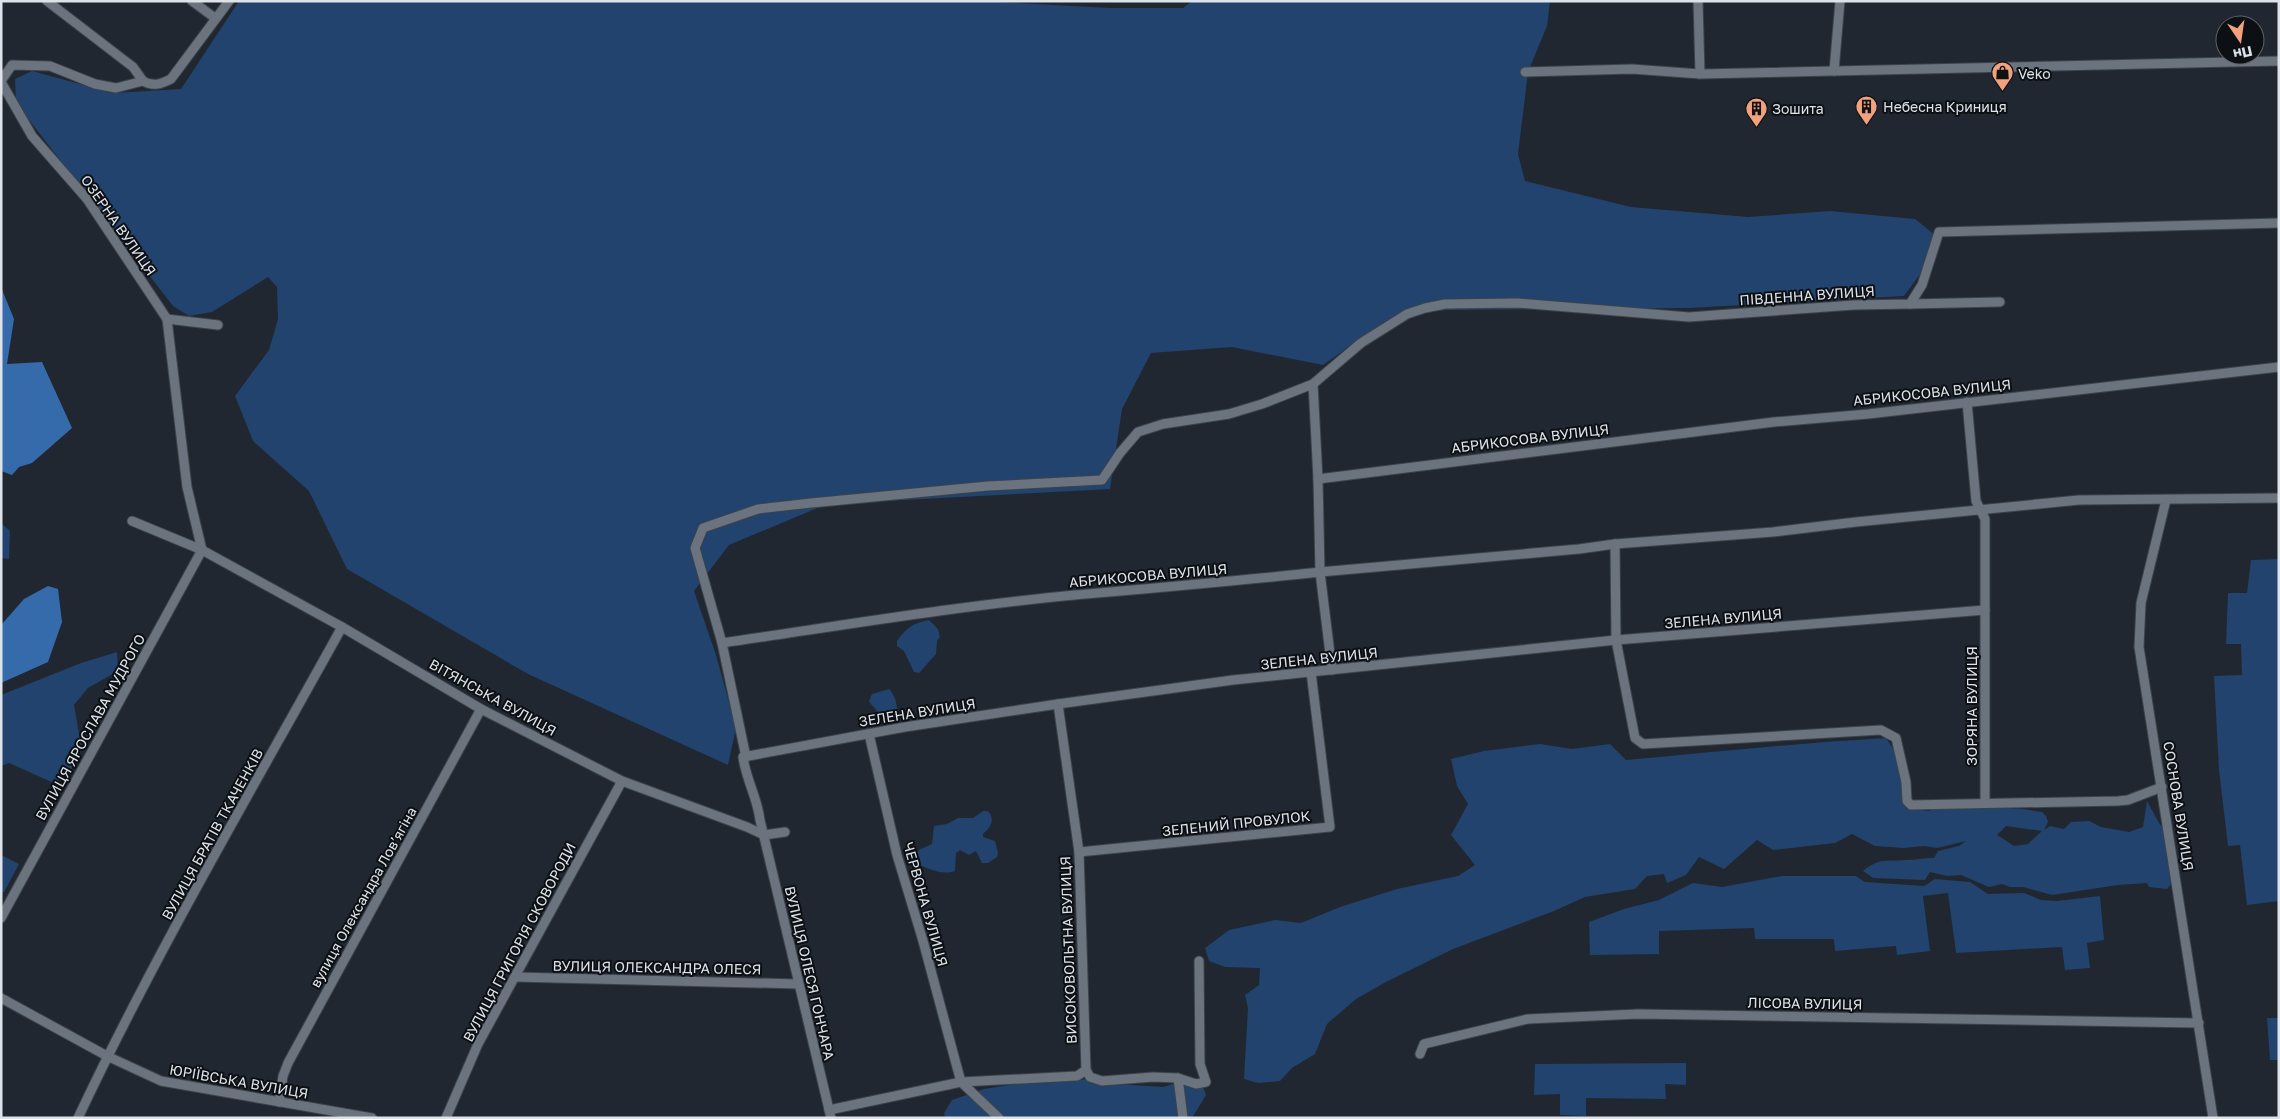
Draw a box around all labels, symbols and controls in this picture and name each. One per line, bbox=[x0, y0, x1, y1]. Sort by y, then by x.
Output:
north arrow bbox=[2215, 15, 2265, 65]
text: Пн bbox=[2232, 43, 2254, 64]
shop icon: Veko bbox=[1990, 61, 2014, 92]
place label: Veko bbox=[2018, 65, 2051, 82]
building icon: Небесна Криниця bbox=[1855, 94, 1879, 125]
building icon: Зошита bbox=[1744, 96, 1768, 127]
place label: Небесна Криниця bbox=[1883, 98, 2007, 115]
place label: Зошита bbox=[1772, 100, 1824, 117]
street label: ОЗЕРНА ВУЛИЦЯ bbox=[78, 171, 160, 279]
street label: ПІВДЕННА ВУЛИЦЯ bbox=[1739, 282, 1875, 308]
street label: АБРИКОСОВА ВУЛИЦЯ bbox=[1852, 375, 2012, 409]
street label: АБРИКОСОВА ВУЛИЦЯ bbox=[1450, 420, 1610, 456]
street label: АБРИКОСОВА ВУЛИЦЯ bbox=[1068, 560, 1228, 590]
street label: ЗЕЛЕНА ВУЛИЦЯ bbox=[1663, 604, 1783, 632]
street label: ВУЛИЦЯ ЯРОСЛАВА МУДРОГО bbox=[32, 631, 148, 823]
street label: ЗЕЛЕНА ВУЛИЦЯ bbox=[1259, 643, 1379, 673]
street label: ЗОРЯНА ВУЛИЦЯ bbox=[1963, 646, 1980, 766]
street label: ВІТЯНСЬКА ВУЛИЦЯ bbox=[426, 655, 560, 739]
street label: ЗЕЛЕНА ВУЛИЦЯ bbox=[857, 694, 977, 730]
street label: СОСНОВА ВУЛИЦЯ bbox=[2160, 740, 2198, 872]
street label: ВУЛИЦЯ БРАТІВ ТКАЧЕНКІВ bbox=[158, 745, 266, 923]
street label: вулиця Олександра Ловʼягіна bbox=[306, 804, 420, 990]
street label: ЗЕЛЕНИЙ ПРОВУЛОК bbox=[1161, 807, 1311, 839]
street label: ВУЛИЦЯ ГРИГОРІЯ СКОВОРОДИ bbox=[459, 839, 579, 1045]
street label: ЧЕРВОНА ВУЛИЦЯ bbox=[900, 840, 952, 968]
street label: ВИСОКОВОЛЬТНА ВУЛИЦЯ bbox=[1056, 856, 1080, 1044]
street label: ВУЛИЦЯ ОЛЕСЯ ГОНЧАРА bbox=[782, 884, 838, 1062]
street label: ВУЛИЦЯ ОЛЕКСАНДРА ОЛЕСЯ bbox=[552, 957, 762, 977]
street label: ЛІСОВА ВУЛИЦЯ bbox=[1748, 994, 1862, 1012]
street label: ЮРІЇВСЬКА ВУЛИЦЯ bbox=[168, 1060, 310, 1102]

